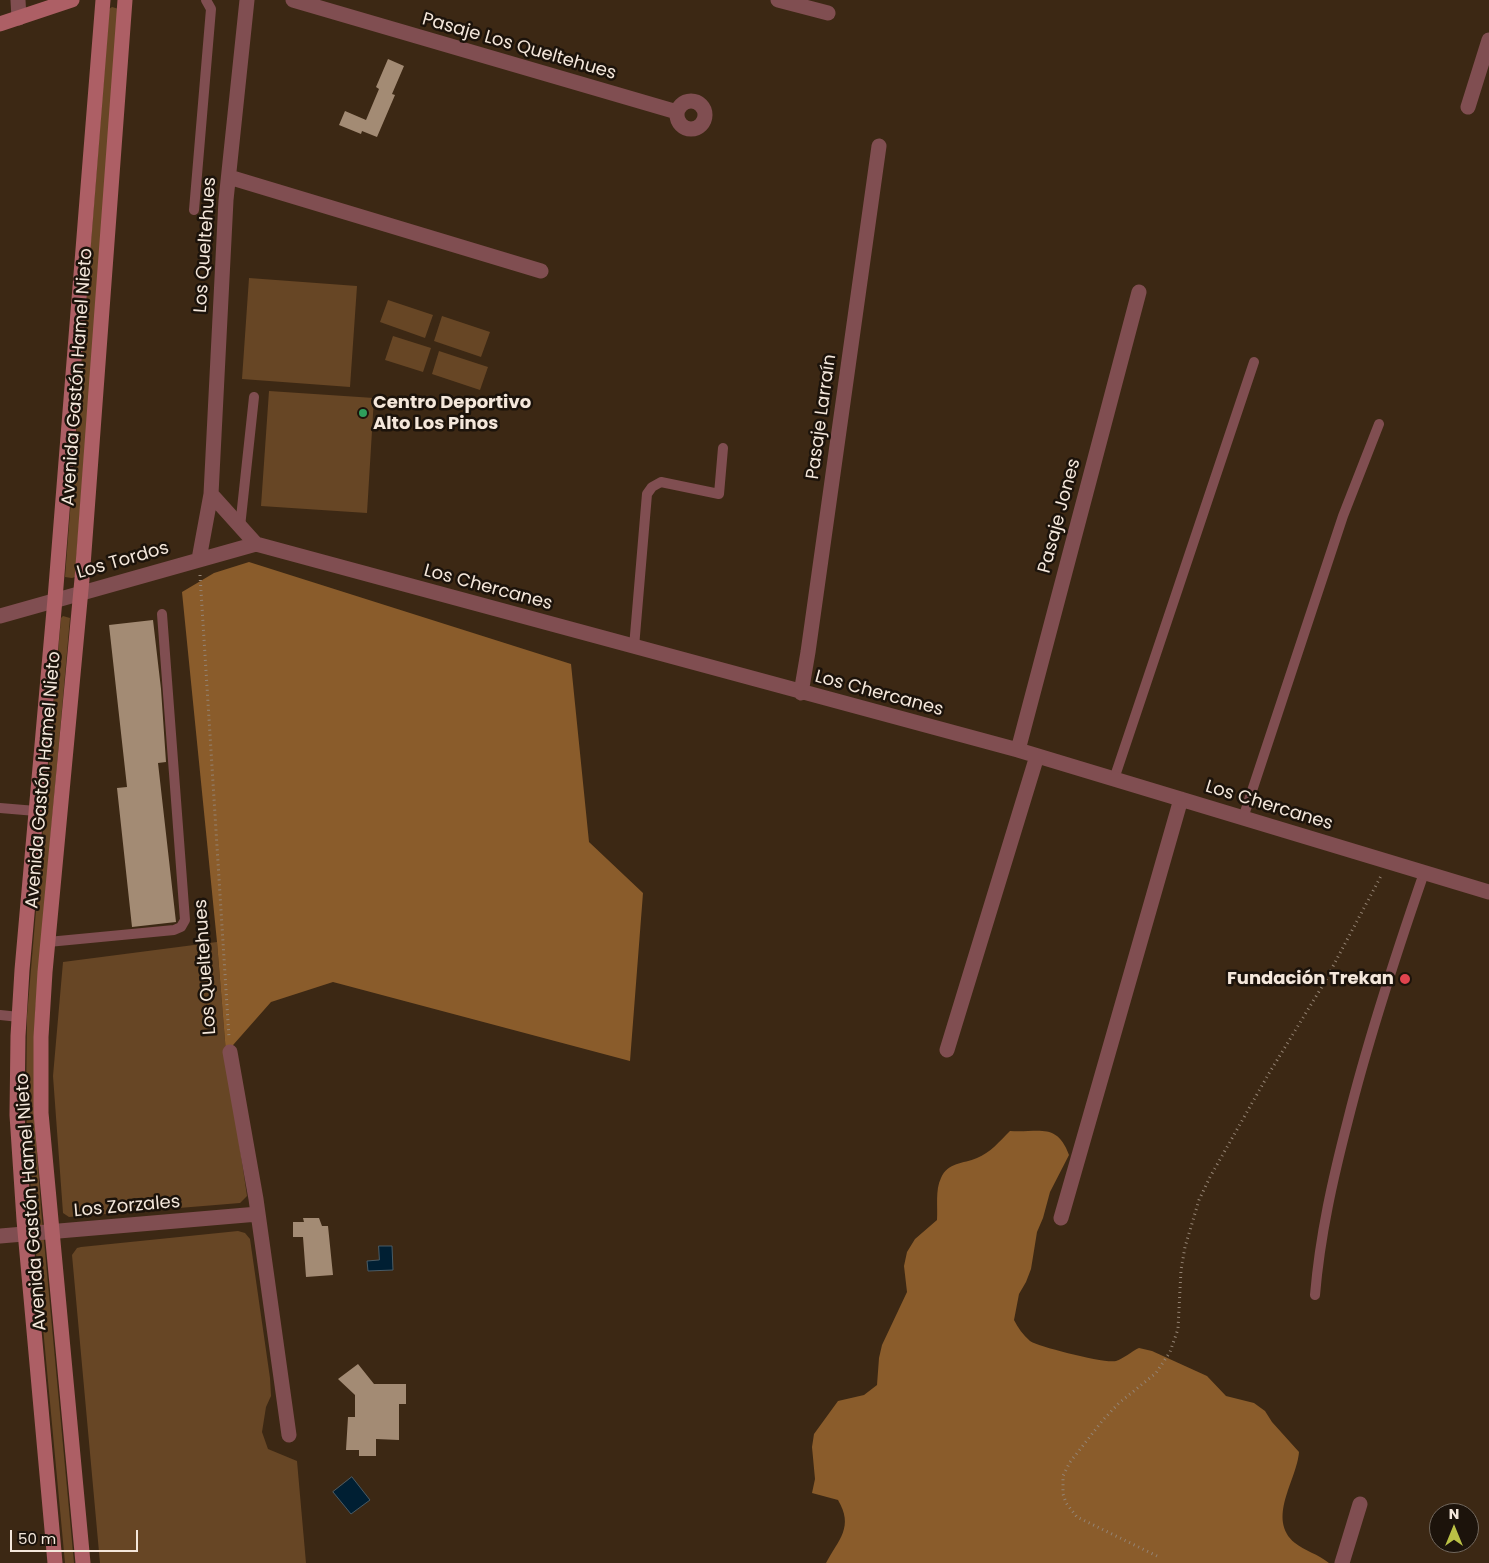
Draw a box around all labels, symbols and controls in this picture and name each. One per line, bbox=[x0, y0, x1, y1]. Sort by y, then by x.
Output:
street label: Pasaje Los Queltehues bbox=[420, 9, 618, 85]
street label: Los Queltehues bbox=[190, 176, 222, 314]
street label: Avenida Gastón Hamel Nieto bbox=[58, 247, 98, 507]
street label: Pasaje Larraín bbox=[803, 353, 841, 481]
place label: Centro Deportivo Alto Los Pinos bbox=[373, 392, 531, 434]
marker: Centro Deportivo Alto Los Pinos bbox=[357, 407, 369, 419]
street label: Pasaje Jones bbox=[1034, 456, 1086, 576]
street label: Los Tordos bbox=[75, 538, 171, 584]
street label: Los Chercanes bbox=[421, 560, 555, 616]
street label: Avenida Gastón Hamel Nieto bbox=[22, 650, 66, 910]
street label: Los Chercanes bbox=[812, 666, 946, 722]
street label: Los Chercanes bbox=[1203, 776, 1335, 836]
street label: Los Queltehues bbox=[190, 898, 222, 1036]
place label: Fundación Trekan bbox=[1227, 968, 1394, 990]
marker: Fundación Trekan bbox=[1398, 972, 1412, 986]
street label: Avenida Gastón Hamel Nieto bbox=[12, 1072, 52, 1332]
street label: Los Zorzales bbox=[73, 1192, 181, 1222]
north arrow bbox=[1429, 1503, 1479, 1553]
text: N bbox=[1449, 1504, 1459, 1524]
scale bar bbox=[12, 1520, 140, 1552]
text: 50 m bbox=[18, 1528, 56, 1549]

